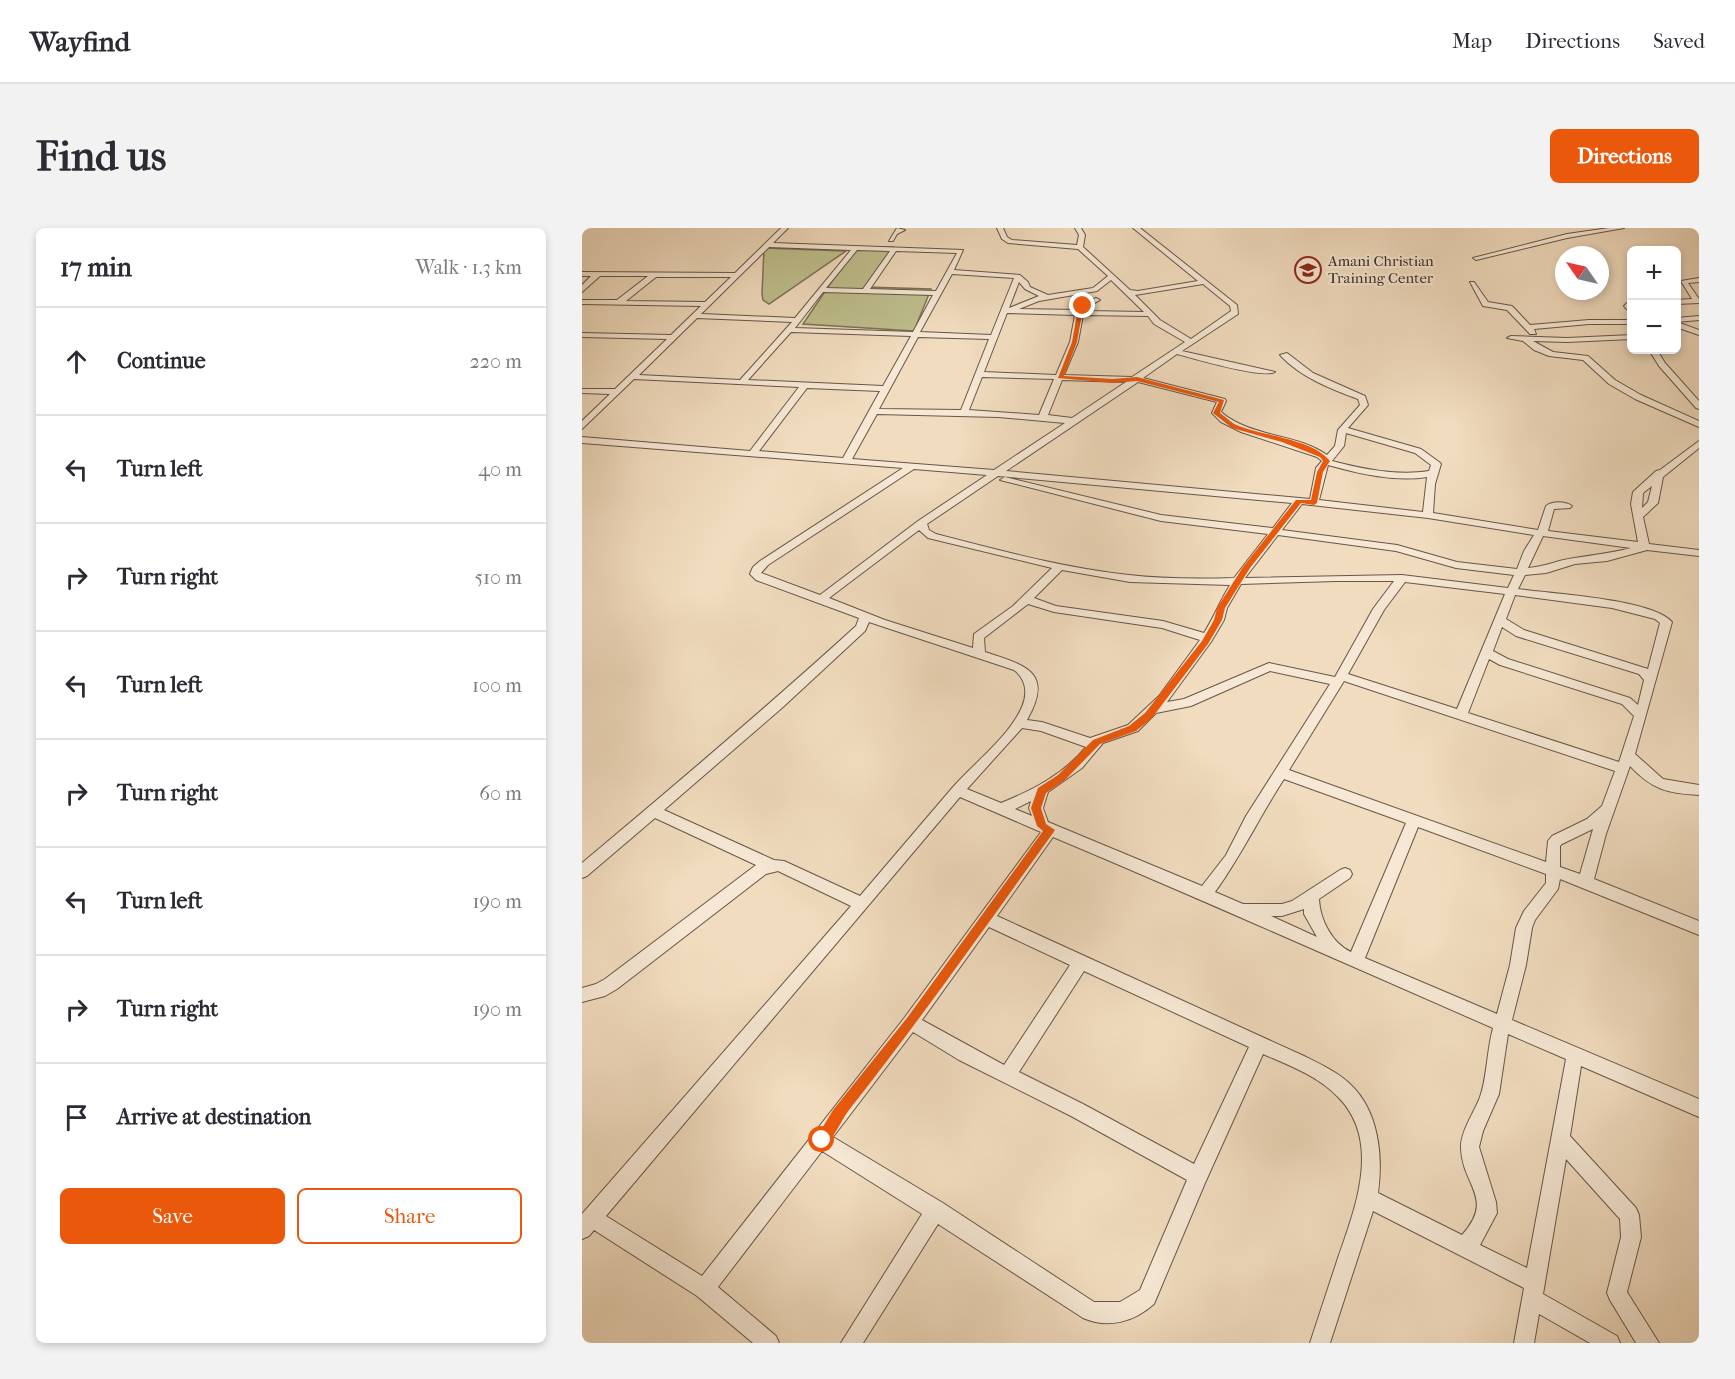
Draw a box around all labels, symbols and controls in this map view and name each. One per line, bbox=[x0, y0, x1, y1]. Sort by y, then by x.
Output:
text: Wayfind bbox=[30, 25, 130, 58]
text: Map bbox=[1452, 29, 1492, 53]
text: Directions bbox=[1525, 29, 1620, 53]
text: Saved bbox=[1653, 29, 1705, 53]
button: Directions bbox=[1550, 129, 1699, 183]
text: Find us bbox=[36, 132, 166, 181]
north arrow bbox=[1555, 246, 1609, 300]
map controls bbox=[1627, 246, 1681, 354]
button: + bbox=[1627, 246, 1681, 300]
text: 17 min bbox=[60, 252, 132, 283]
place label: Amani Christian Training Center bbox=[1327, 252, 1434, 287]
school or university icon: Amani Christian Training Center bbox=[1293, 255, 1323, 285]
text: Walk · 1.3 km bbox=[416, 256, 522, 279]
route end bbox=[1069, 292, 1095, 318]
button: − bbox=[1627, 300, 1681, 354]
icon: ahead bbox=[60, 345, 93, 378]
text: Continue bbox=[117, 348, 206, 374]
text: 220 m bbox=[469, 350, 522, 373]
icon: left bbox=[60, 453, 93, 486]
text: Turn left bbox=[117, 456, 203, 482]
text: 40 m bbox=[478, 458, 522, 481]
icon: right bbox=[60, 561, 93, 594]
text: Turn right bbox=[117, 564, 218, 590]
text: 510 m bbox=[474, 566, 522, 589]
icon: left bbox=[60, 669, 93, 702]
text: Turn left bbox=[117, 672, 203, 698]
text: 100 m bbox=[472, 674, 522, 697]
icon: right bbox=[60, 777, 93, 810]
text: Turn right bbox=[117, 780, 218, 806]
text: 60 m bbox=[479, 782, 522, 805]
icon: left bbox=[60, 885, 93, 918]
text: Turn left bbox=[117, 888, 203, 914]
text: 190 m bbox=[472, 890, 522, 913]
icon: right bbox=[60, 993, 93, 1026]
text: Turn right bbox=[117, 996, 218, 1022]
text: 190 m bbox=[472, 998, 522, 1021]
icon: arrive bbox=[60, 1101, 93, 1134]
text: Arrive at destination bbox=[117, 1104, 311, 1130]
route start bbox=[808, 1126, 834, 1152]
button: Save bbox=[60, 1188, 285, 1244]
button: Share bbox=[297, 1188, 522, 1244]

